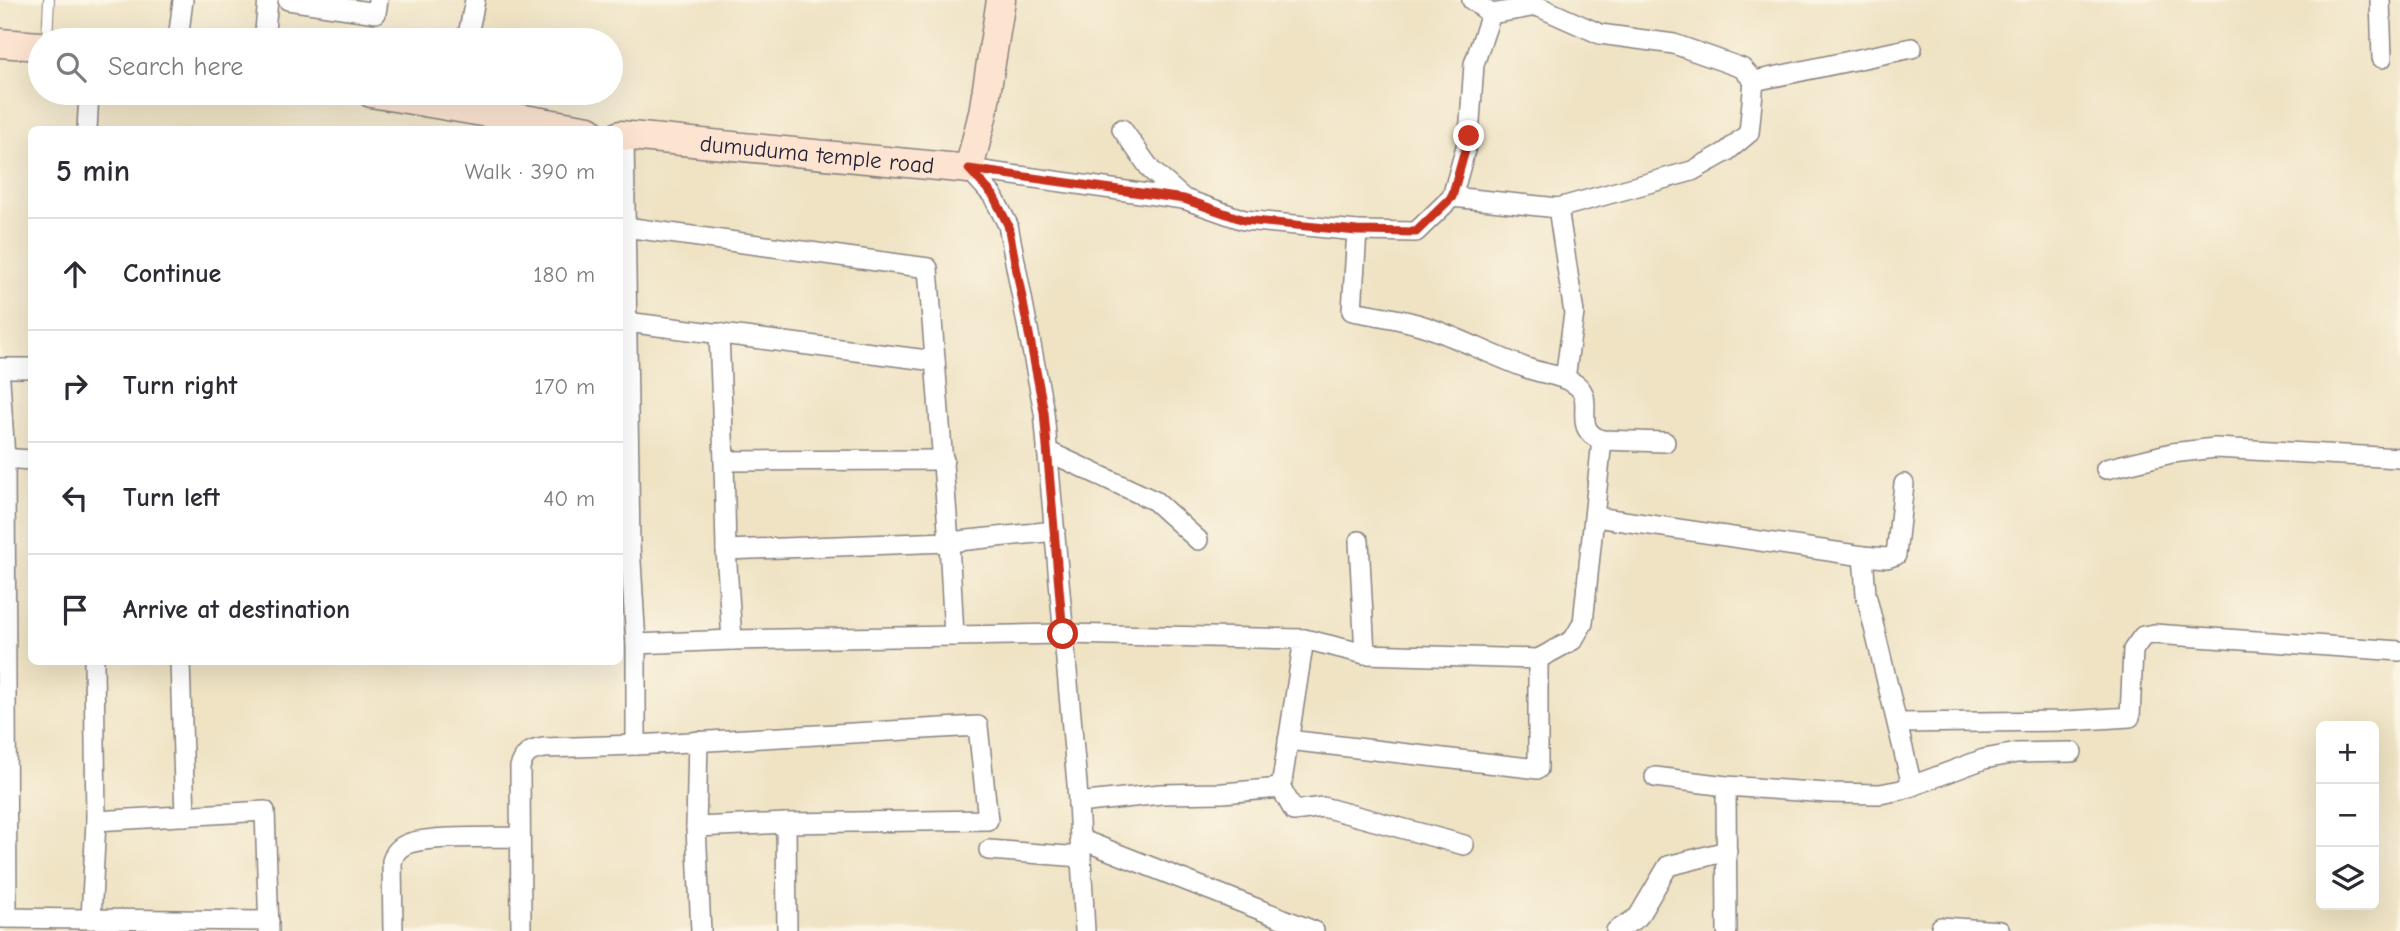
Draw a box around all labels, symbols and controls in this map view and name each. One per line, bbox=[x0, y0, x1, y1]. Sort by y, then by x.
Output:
search box bbox=[28, 28, 623, 105]
icon: search bbox=[52, 48, 90, 86]
text: Search here bbox=[108, 52, 243, 82]
route end bbox=[1453, 120, 1484, 151]
street label: dumuduma temple road bbox=[699, 130, 935, 180]
text: 5 min bbox=[56, 154, 130, 189]
text: Walk · 390 m bbox=[465, 158, 595, 185]
icon: ahead bbox=[56, 255, 94, 293]
text: Continue bbox=[123, 259, 221, 289]
text: 180 m bbox=[533, 261, 595, 288]
icon: right bbox=[56, 367, 94, 405]
text: Turn right bbox=[123, 371, 237, 401]
text: 170 m bbox=[534, 373, 595, 400]
icon: left bbox=[56, 479, 94, 517]
text: Turn left bbox=[123, 483, 220, 513]
text: 40 m bbox=[543, 485, 595, 512]
icon: arrive bbox=[56, 591, 94, 629]
text: Arrive at destination bbox=[123, 595, 350, 625]
route start bbox=[1047, 618, 1078, 649]
map controls bbox=[2316, 721, 2379, 910]
button: + bbox=[2316, 721, 2379, 784]
button: − bbox=[2316, 784, 2379, 847]
button: layers bbox=[2316, 847, 2379, 910]

